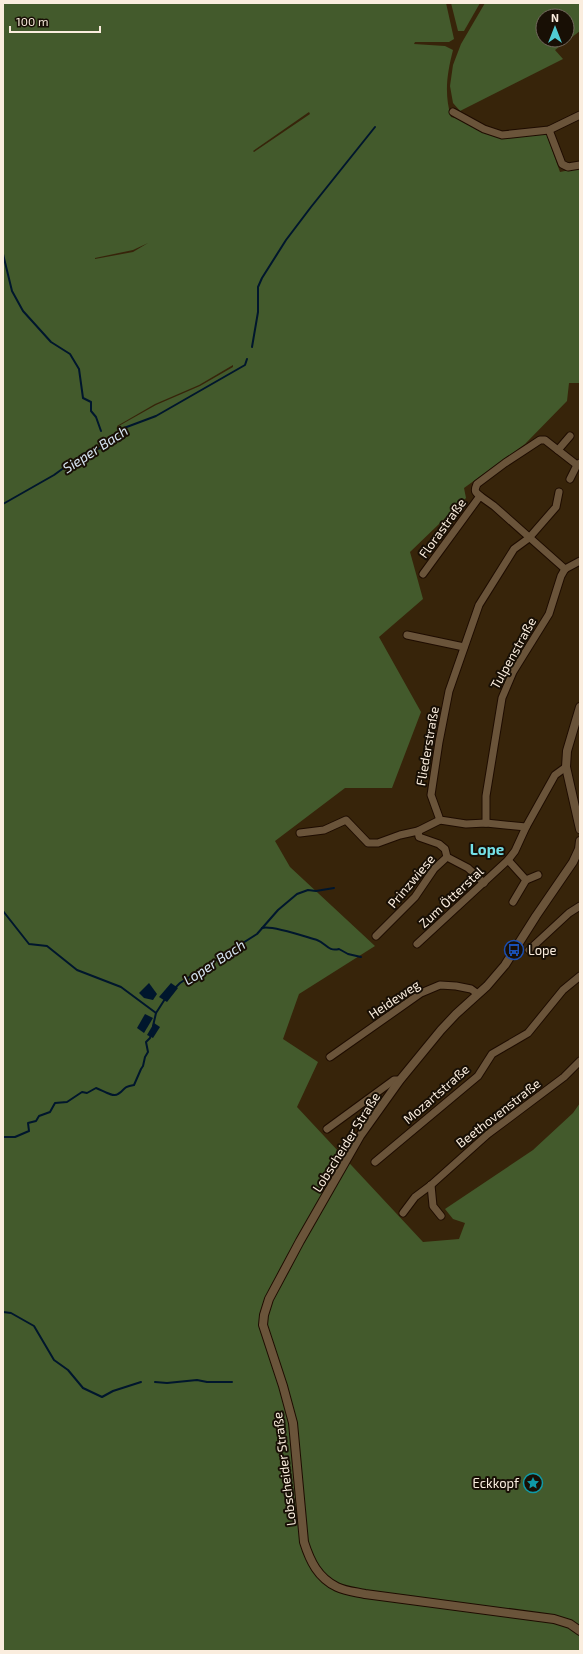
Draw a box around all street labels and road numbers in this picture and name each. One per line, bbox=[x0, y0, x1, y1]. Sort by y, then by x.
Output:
street label: Florastraße bbox=[415, 495, 469, 561]
street label: Tulpenstraße bbox=[487, 614, 539, 692]
street label: Fliederstraße bbox=[412, 705, 442, 787]
street label: Prinzwiese bbox=[384, 851, 438, 911]
street label: Zum Ötterstal bbox=[415, 863, 487, 931]
street label: Heideweg bbox=[365, 976, 423, 1022]
street label: Mozartstraße bbox=[400, 1061, 472, 1127]
street label: Beethovenstraße bbox=[453, 1075, 543, 1151]
street label: Lobscheider Straße bbox=[309, 1089, 383, 1195]
street label: Lobscheider Straße bbox=[269, 1411, 299, 1527]

